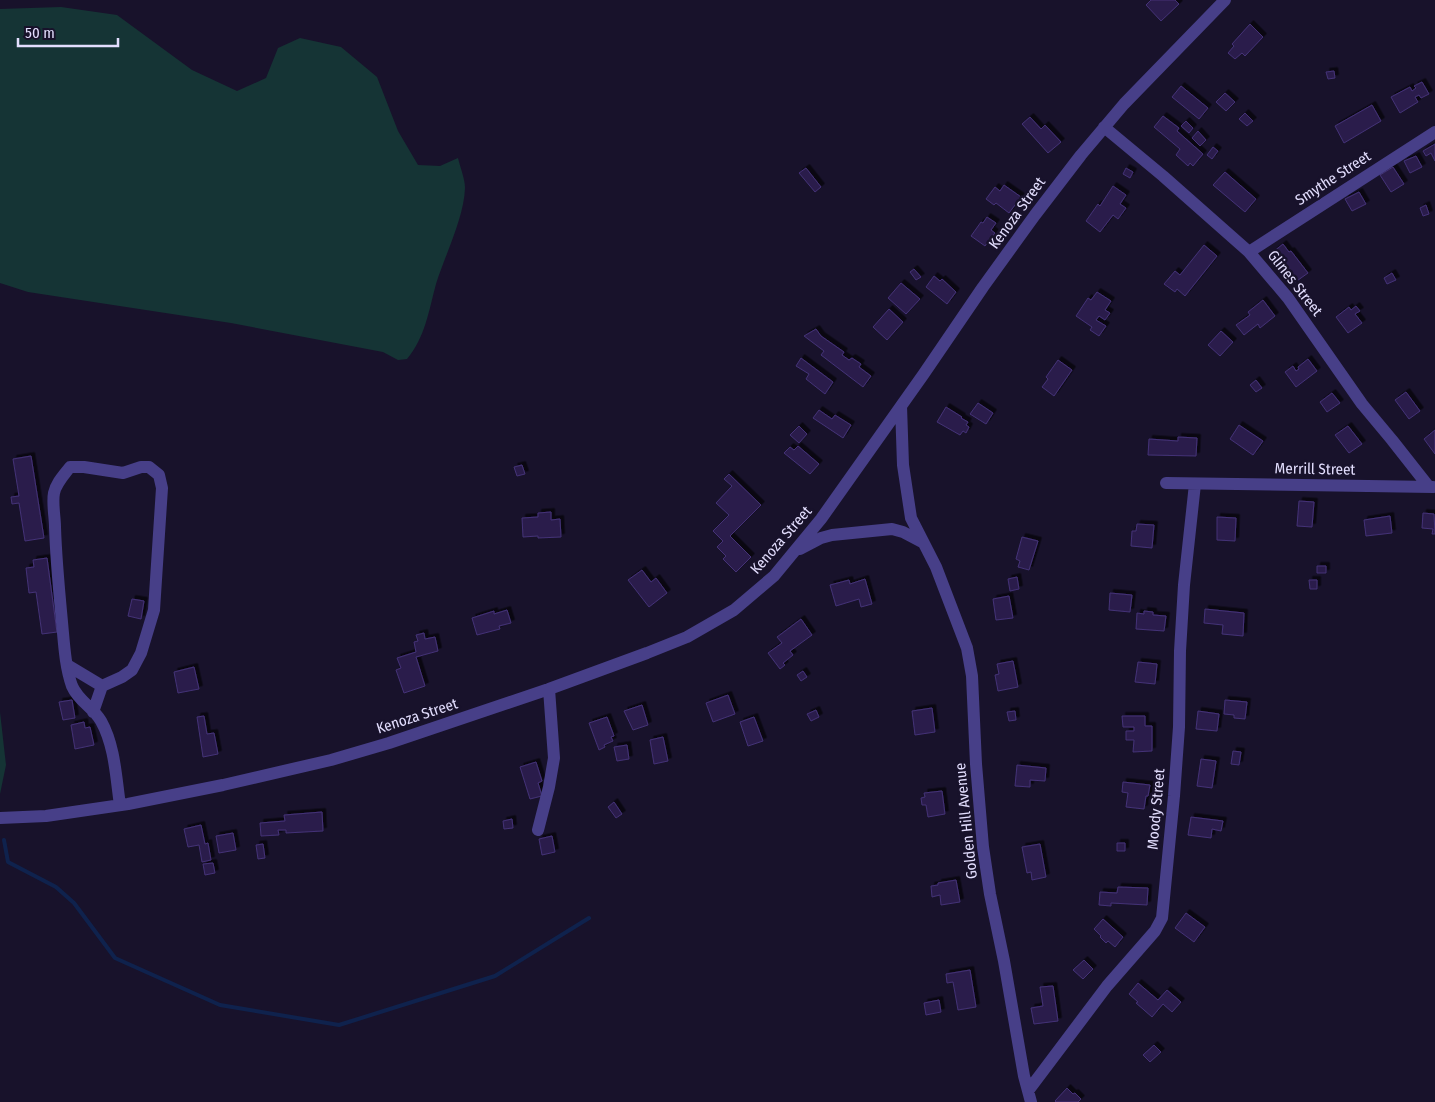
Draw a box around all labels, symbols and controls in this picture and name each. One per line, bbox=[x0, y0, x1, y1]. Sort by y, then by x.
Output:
scale bar bbox=[18, 15, 118, 47]
text: 50 m bbox=[25, 24, 55, 42]
street label: Smythe Street bbox=[1292, 147, 1374, 209]
street label: Kenoza Street bbox=[985, 174, 1049, 252]
street label: Glines Street bbox=[1264, 247, 1326, 320]
street label: Merrill Street bbox=[1275, 459, 1356, 479]
street label: Kenoza Street bbox=[747, 502, 816, 578]
street label: Kenoza Street bbox=[374, 694, 460, 738]
street label: Golden Hill Avenue bbox=[951, 762, 981, 880]
street label: Moody Street bbox=[1143, 767, 1169, 850]

